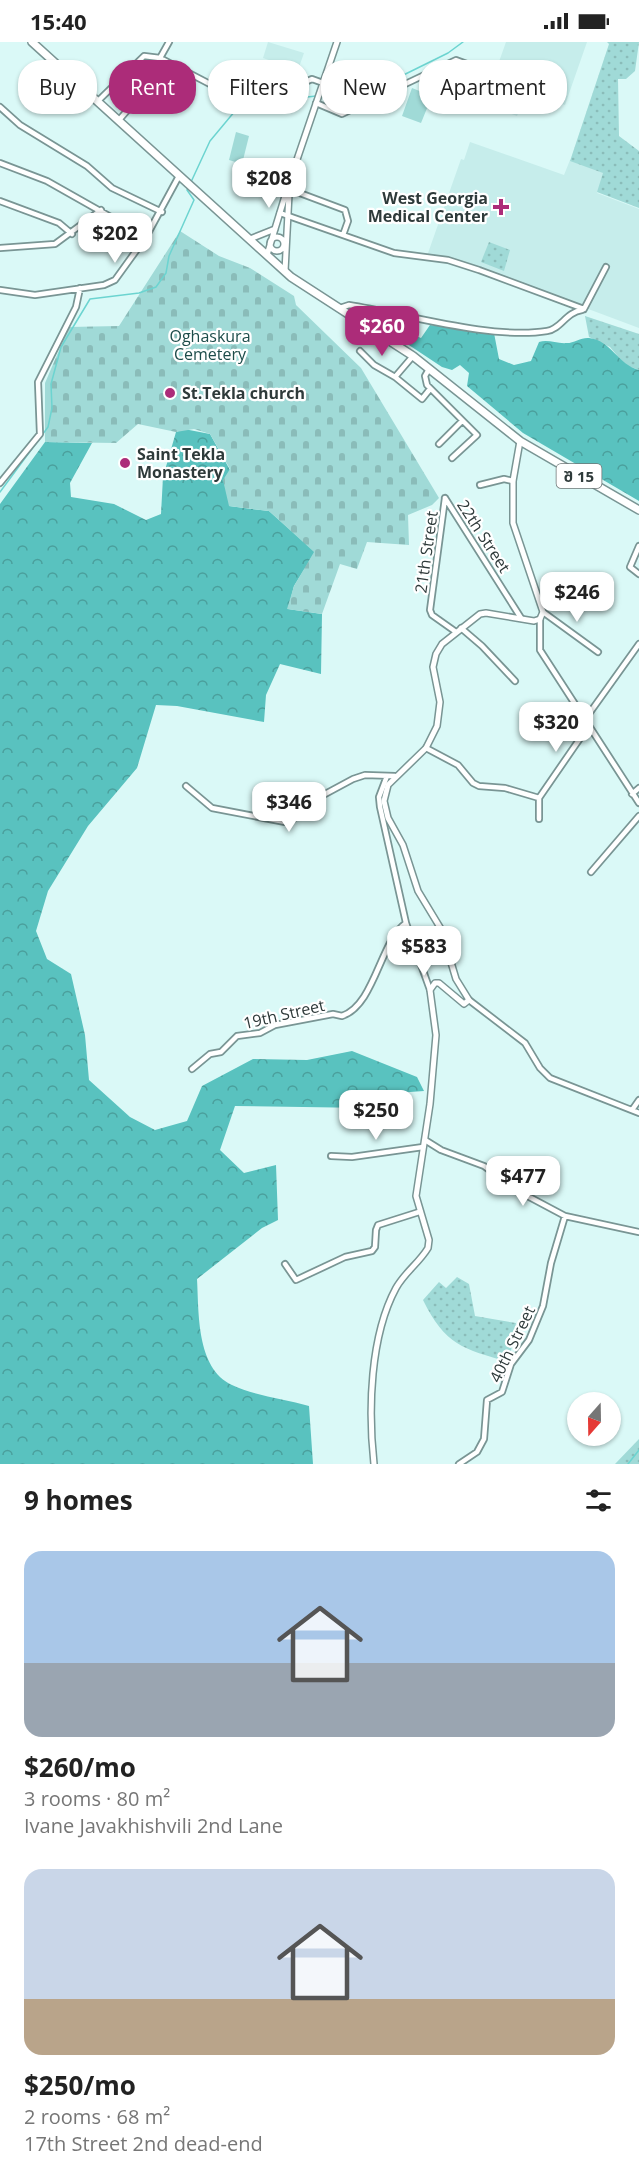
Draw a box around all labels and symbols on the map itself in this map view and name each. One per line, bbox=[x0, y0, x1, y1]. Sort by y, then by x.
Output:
pin: $208 bbox=[233, 158, 305, 209]
place label: West Georgia Medical Center bbox=[368, 187, 488, 227]
marker: West Georgia Medical Center bbox=[492, 198, 510, 216]
pin: $202 bbox=[79, 213, 151, 264]
pin: $260 bbox=[346, 306, 418, 357]
park label: Oghaskura Cemetery bbox=[169, 325, 251, 365]
place label: St.Tekla church bbox=[182, 382, 305, 404]
marker: St.Tekla church bbox=[163, 386, 177, 400]
place label: Saint Tekla Monastery bbox=[137, 443, 225, 483]
marker: Saint Tekla Monastery bbox=[118, 456, 132, 470]
road number: შ 15 bbox=[556, 464, 602, 488]
street label: 22th Street bbox=[452, 495, 516, 577]
street label: 21th Street bbox=[409, 509, 443, 594]
pin: $246 bbox=[541, 572, 613, 623]
pin: $320 bbox=[520, 702, 592, 753]
pin: $346 bbox=[253, 782, 325, 833]
pin: $583 bbox=[388, 926, 460, 977]
street label: 19th Street bbox=[241, 994, 327, 1034]
pin: $250 bbox=[340, 1090, 412, 1141]
pin: $477 bbox=[487, 1156, 559, 1207]
street label: 40th Street bbox=[484, 1302, 540, 1386]
north arrow bbox=[567, 1392, 621, 1446]

